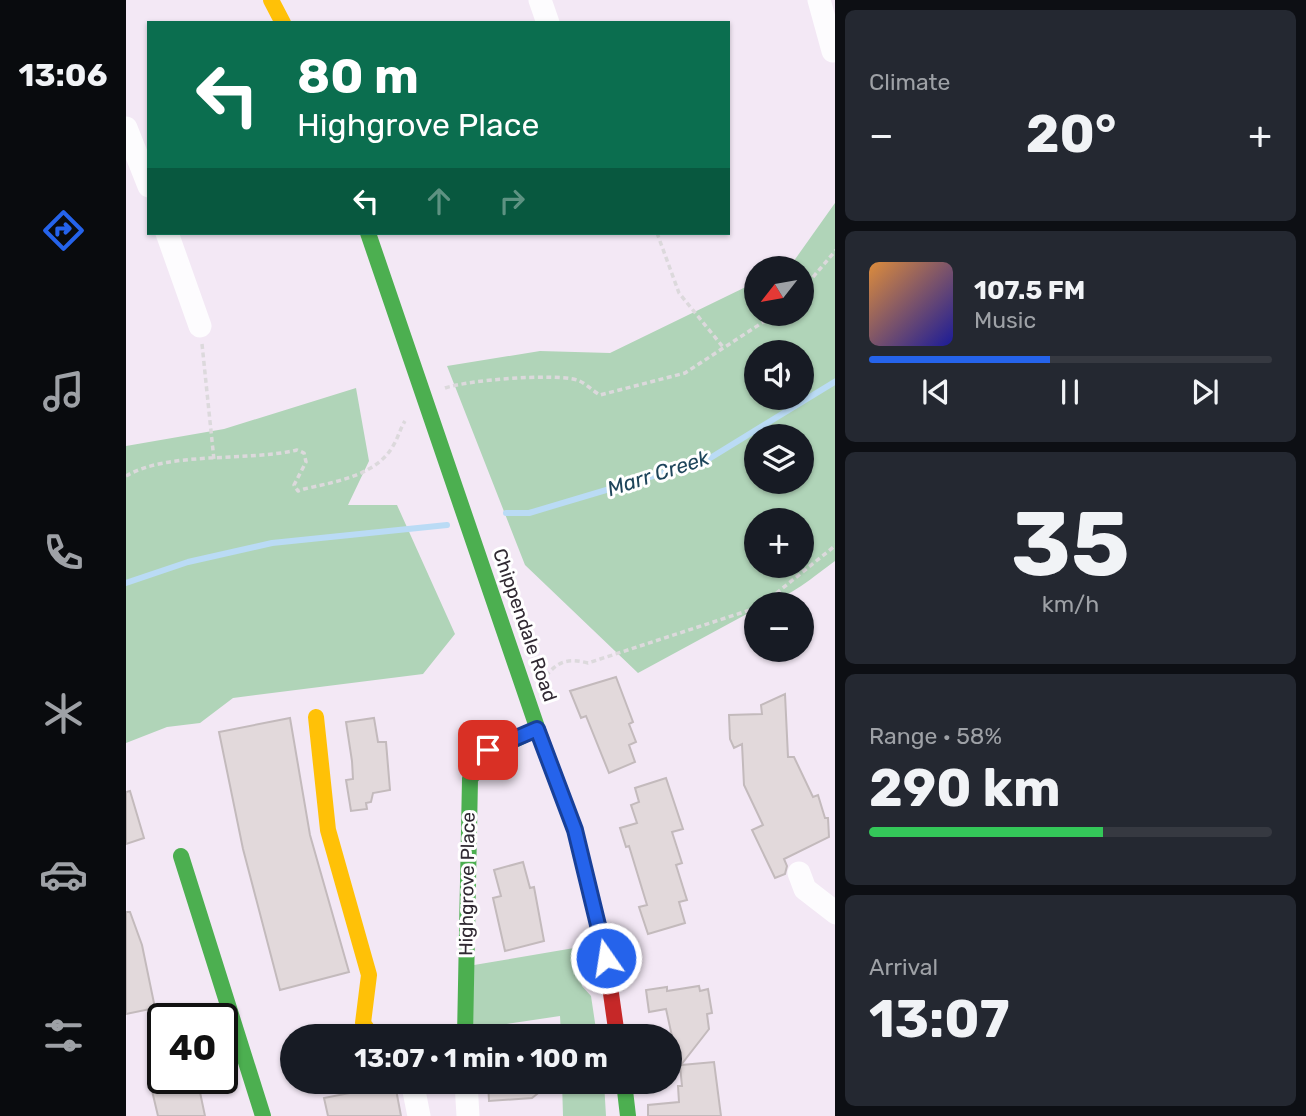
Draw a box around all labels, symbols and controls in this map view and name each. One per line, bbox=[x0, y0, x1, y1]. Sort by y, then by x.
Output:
text: 80 m bbox=[297, 47, 419, 105]
icon: left bbox=[182, 49, 273, 140]
text: 13:06 bbox=[19, 56, 107, 94]
text: Climate bbox=[869, 68, 950, 96]
text: 20° bbox=[1026, 103, 1116, 165]
text: Highgrove Place bbox=[297, 106, 539, 144]
text: − bbox=[869, 112, 894, 158]
text: + bbox=[1248, 112, 1272, 158]
icon: left bbox=[347, 182, 385, 220]
icon: ahead bbox=[420, 182, 458, 220]
icon: right bbox=[493, 182, 531, 220]
icon: directions bbox=[39, 206, 88, 255]
north arrow bbox=[744, 256, 814, 326]
map controls bbox=[744, 256, 814, 662]
text: 107.5 FM bbox=[974, 275, 1085, 306]
text: Music bbox=[974, 306, 1036, 334]
button: sound bbox=[744, 340, 814, 410]
icon: music bbox=[39, 367, 88, 416]
icon: previous bbox=[917, 373, 955, 411]
icon: pause bbox=[1051, 373, 1089, 411]
icon: next bbox=[1186, 373, 1224, 411]
button: layers bbox=[744, 424, 814, 494]
water label: Marr Creek bbox=[604, 444, 713, 501]
text: 35 bbox=[1011, 490, 1130, 598]
button: + bbox=[744, 508, 814, 578]
icon: phone bbox=[39, 528, 88, 577]
street label: Chippendale Road bbox=[488, 545, 562, 705]
text: km/h bbox=[1042, 590, 1099, 618]
button: − bbox=[744, 592, 814, 662]
icon: climate bbox=[39, 689, 88, 738]
pin bbox=[458, 720, 518, 780]
text: Range · 58% bbox=[869, 722, 1002, 750]
icon: arrive bbox=[469, 731, 507, 769]
text: 290 km bbox=[869, 757, 1061, 819]
street label: Highgrove Place bbox=[454, 812, 480, 956]
icon: car bbox=[39, 850, 88, 899]
position arrow bbox=[569, 921, 643, 995]
text: Arrival bbox=[869, 953, 938, 981]
text: 13:07 bbox=[869, 988, 1009, 1050]
speed limit sign: 40 bbox=[147, 1003, 238, 1094]
icon: filters bbox=[39, 1011, 88, 1060]
text: 13:07 · 1 min · 100 m bbox=[354, 1043, 608, 1074]

